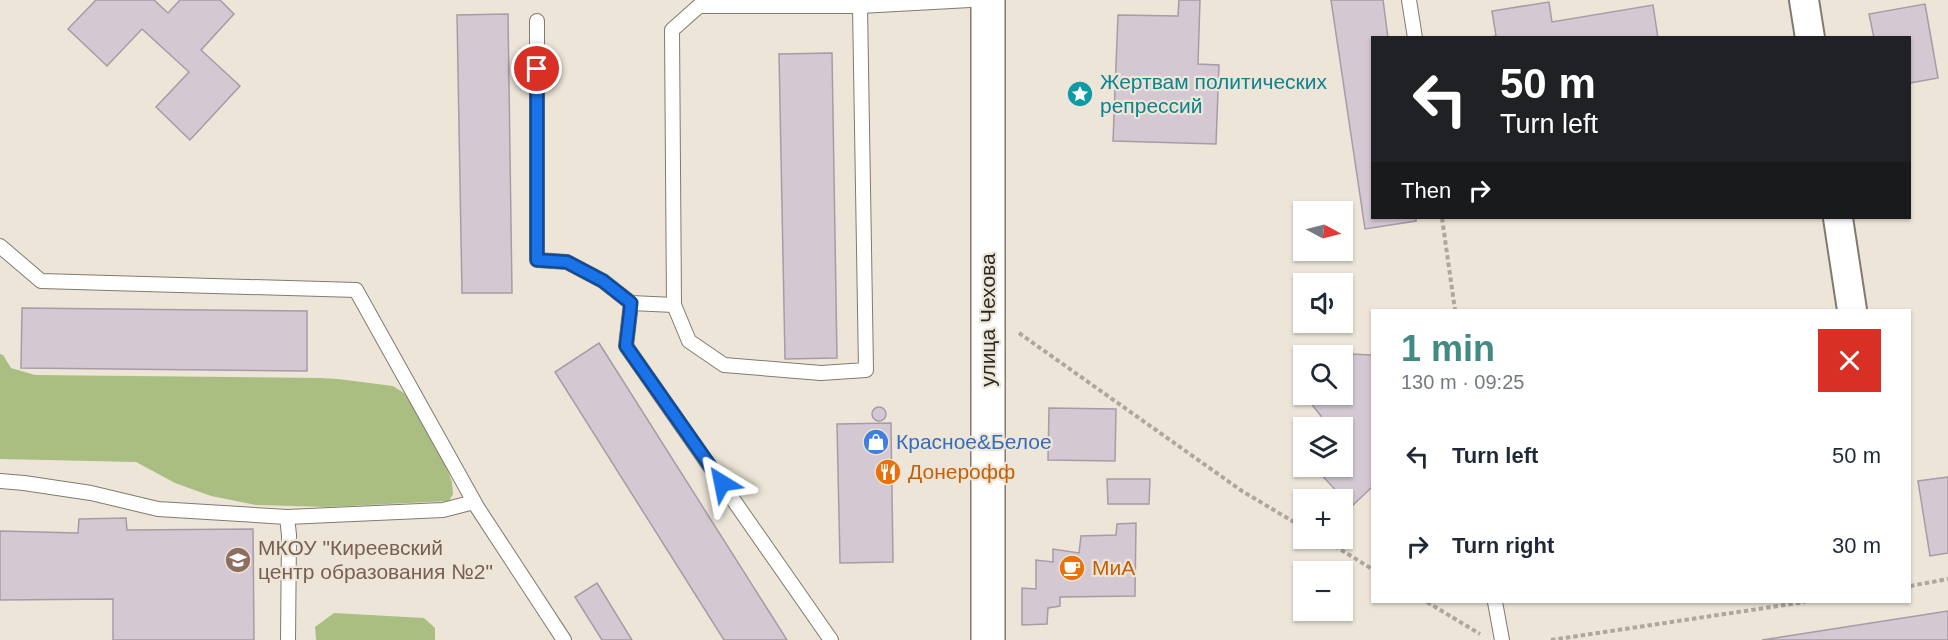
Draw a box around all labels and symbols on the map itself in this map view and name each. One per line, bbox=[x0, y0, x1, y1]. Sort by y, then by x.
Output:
pin bbox=[511, 43, 562, 94]
place label: Жертвам политических репрессий bbox=[1100, 70, 1327, 117]
place icon: Жертвам политических репрессий bbox=[1065, 79, 1095, 109]
north arrow bbox=[1293, 201, 1353, 261]
street label: улица Чехова bbox=[976, 253, 999, 387]
shop icon: Красное&Белое bbox=[861, 427, 891, 457]
place label: Красное&Белое bbox=[896, 430, 1052, 453]
position arrow bbox=[690, 451, 754, 515]
restaurant icon: Донерофф bbox=[873, 457, 903, 487]
place label: Донерофф bbox=[908, 460, 1015, 483]
place label: МКОУ "Киреевский центр образования №2" bbox=[258, 536, 493, 583]
school or university icon: МКОУ "Киреевский центр образования №2" bbox=[223, 545, 253, 575]
cafe icon: МиА bbox=[1057, 553, 1087, 583]
place label: МиА bbox=[1092, 556, 1135, 579]

